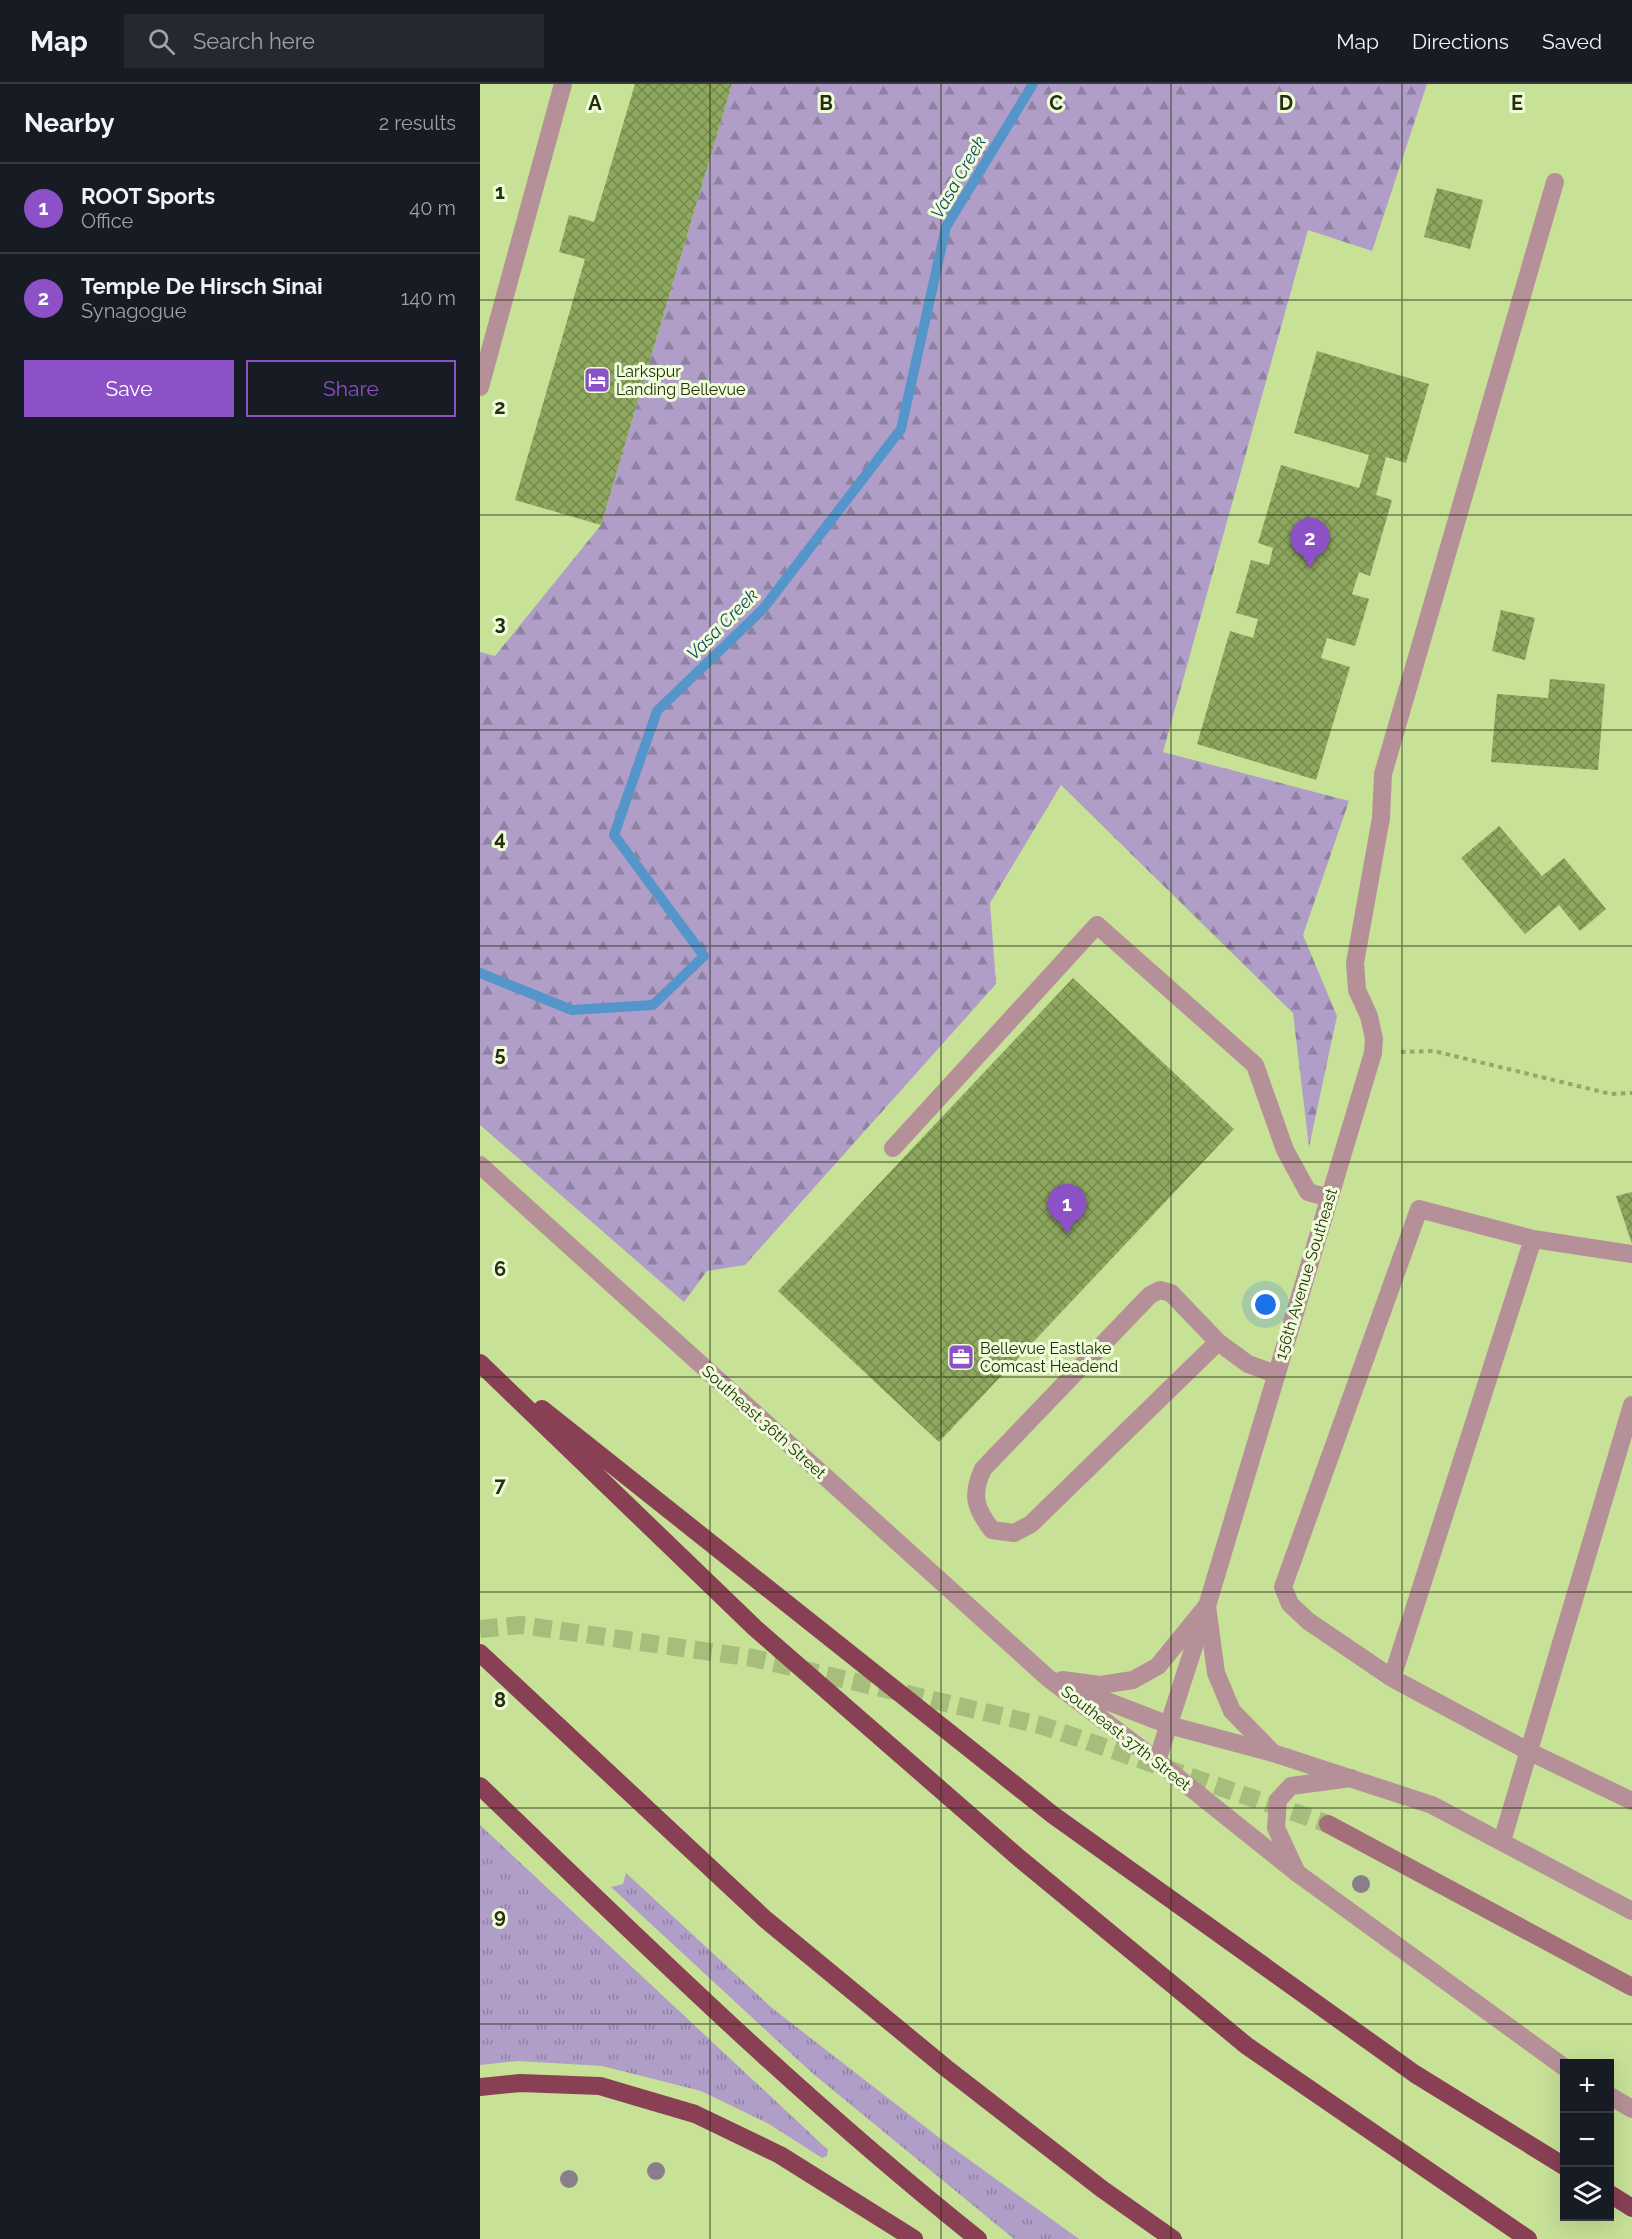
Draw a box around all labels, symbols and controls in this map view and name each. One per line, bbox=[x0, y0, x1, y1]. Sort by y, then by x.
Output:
search box bbox=[124, 14, 544, 68]
text: Map bbox=[30, 25, 88, 58]
icon: search bbox=[145, 25, 178, 58]
text: Search here bbox=[193, 28, 315, 54]
text: Map bbox=[1336, 29, 1379, 54]
text: Directions bbox=[1412, 29, 1509, 54]
text: Saved bbox=[1542, 29, 1602, 54]
text: A bbox=[588, 91, 602, 115]
text: B bbox=[819, 91, 833, 115]
text: C bbox=[1049, 91, 1063, 115]
text: D bbox=[1279, 91, 1293, 115]
text: E bbox=[1511, 91, 1523, 115]
text: Nearby bbox=[24, 108, 114, 138]
text: 2 results bbox=[379, 111, 456, 135]
water label: Vasa Creek bbox=[926, 132, 990, 222]
text: 1 bbox=[495, 180, 505, 204]
text: ROOT Sports bbox=[81, 183, 215, 209]
text: 1 bbox=[39, 196, 48, 220]
text: 40 m bbox=[409, 196, 456, 220]
text: Office bbox=[81, 209, 133, 233]
text: Temple De Hirsch Sinai bbox=[81, 273, 323, 299]
text: 2 bbox=[38, 286, 49, 310]
text: 140 m bbox=[401, 286, 456, 310]
text: Synagogue bbox=[81, 299, 186, 323]
button: Save bbox=[24, 360, 234, 417]
button: Share bbox=[246, 360, 456, 417]
place label: Larkspur Landing Bellevue bbox=[616, 362, 745, 399]
hotel icon: Larkspur Landing Bellevue bbox=[582, 365, 612, 395]
text: 2 bbox=[494, 395, 506, 419]
pin: 2 bbox=[1290, 518, 1330, 568]
water label: Vasa Creek bbox=[682, 584, 762, 664]
text: 3 bbox=[494, 611, 506, 635]
text: 4 bbox=[494, 826, 506, 850]
text: 5 bbox=[494, 1042, 506, 1066]
pin: 1 bbox=[1048, 1184, 1086, 1234]
street label: 156th Avenue Southeast bbox=[1271, 1185, 1341, 1362]
text: 6 bbox=[494, 1257, 506, 1281]
your location bbox=[1251, 1290, 1280, 1319]
place label: Bellevue Eastlake Comcast Headend bbox=[980, 1339, 1118, 1376]
office icon: Bellevue Eastlake Comcast Headend bbox=[946, 1342, 976, 1372]
street label: Southeast 36th Street bbox=[698, 1361, 830, 1483]
text: 7 bbox=[494, 1473, 506, 1497]
street label: Southeast 37th Street bbox=[1058, 1682, 1195, 1795]
text: 8 bbox=[494, 1688, 506, 1712]
text: 9 bbox=[494, 1904, 506, 1928]
map controls bbox=[1560, 2059, 1614, 2221]
button: + bbox=[1560, 2059, 1614, 2113]
button: − bbox=[1560, 2113, 1614, 2167]
button: layers bbox=[1560, 2167, 1614, 2221]

